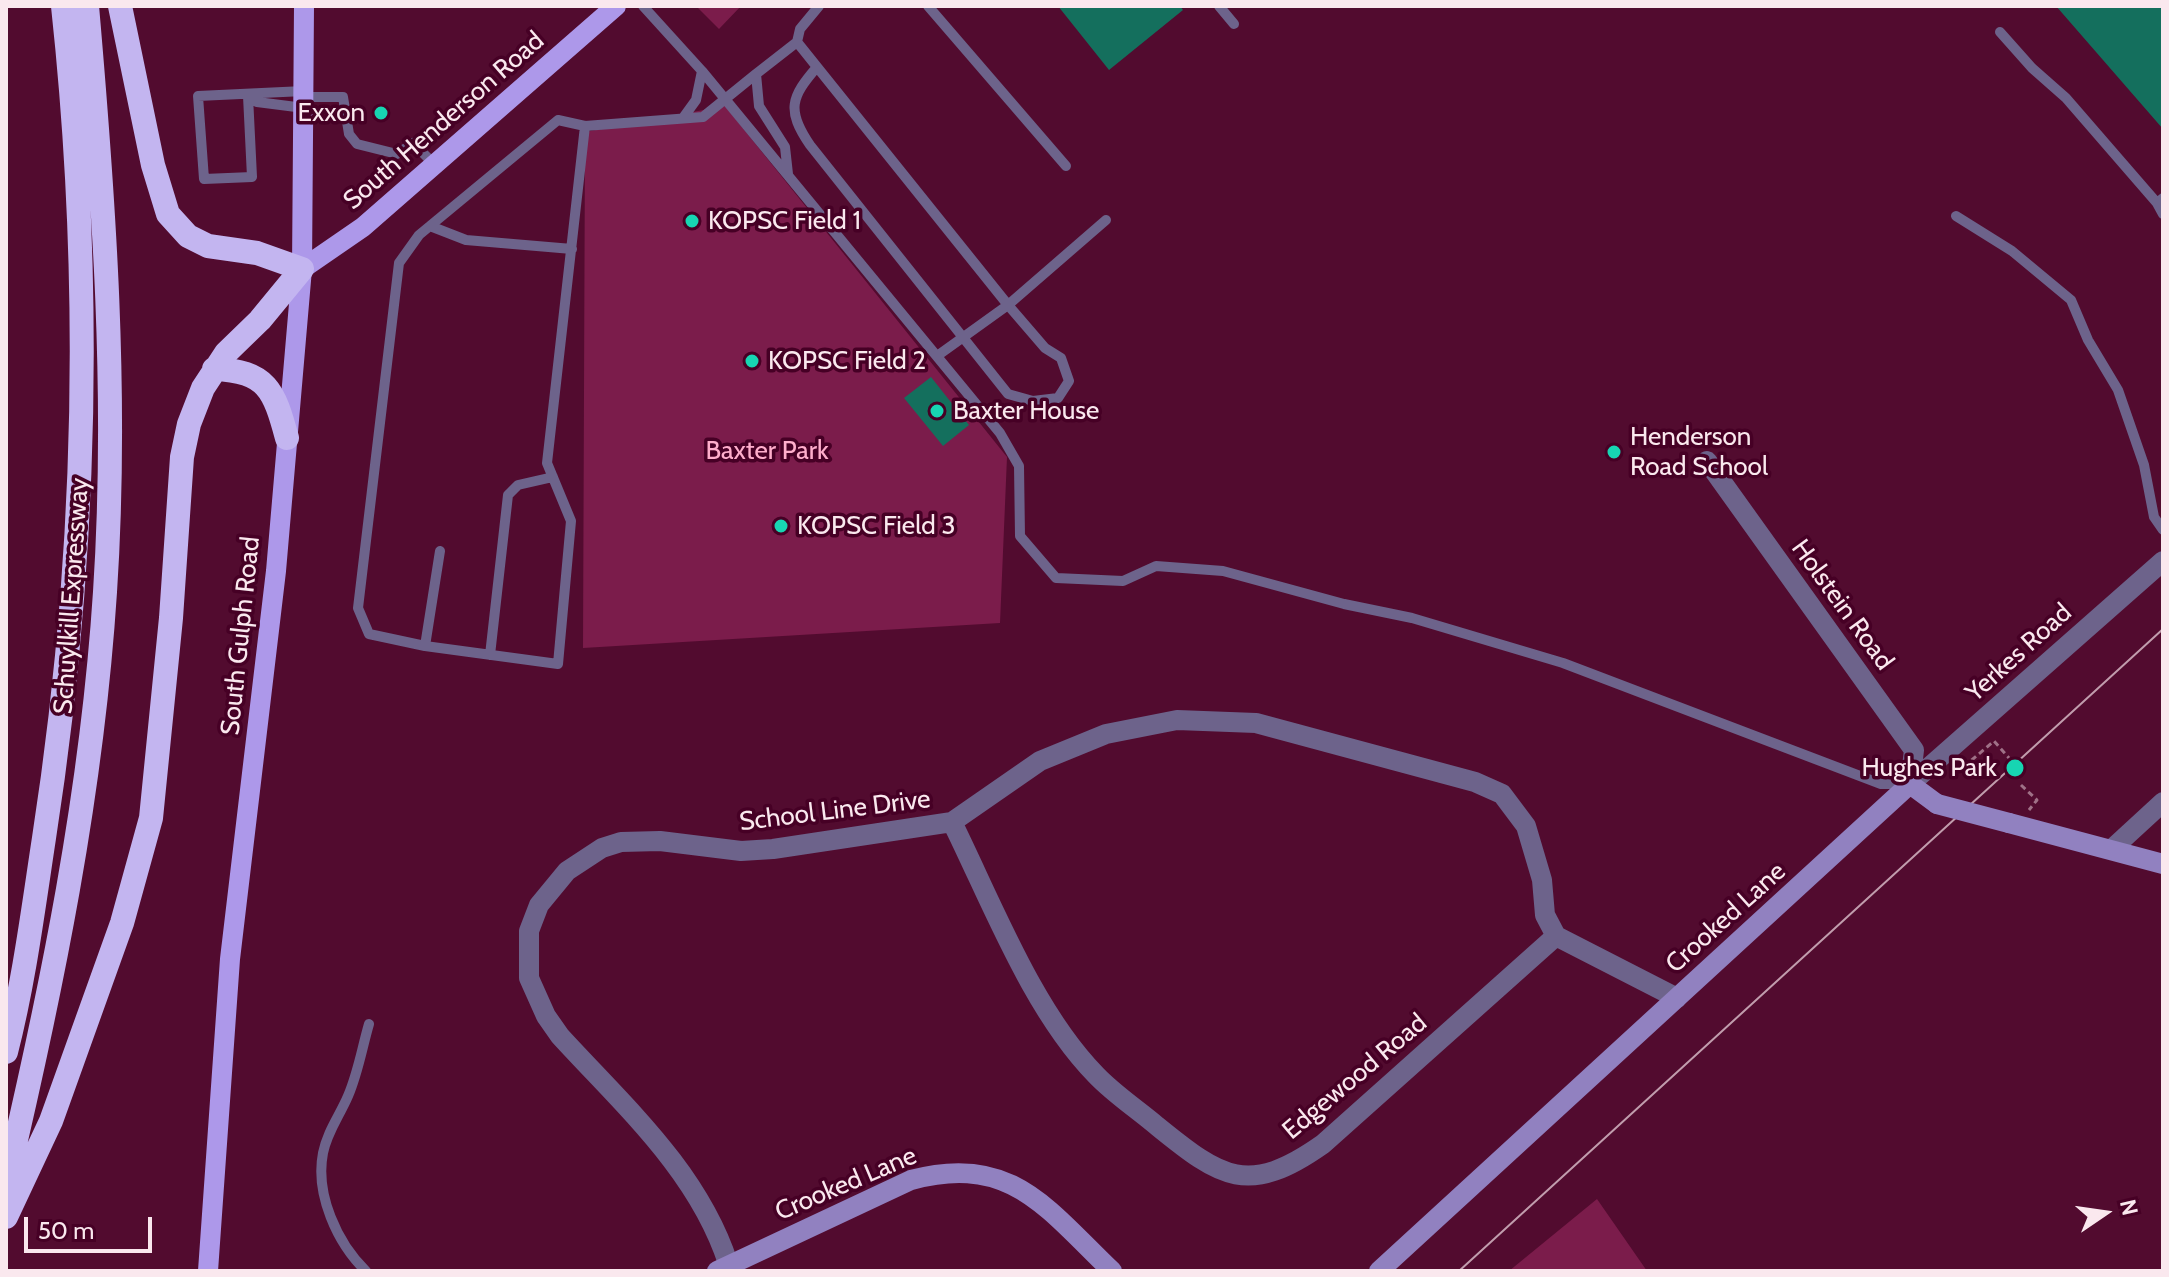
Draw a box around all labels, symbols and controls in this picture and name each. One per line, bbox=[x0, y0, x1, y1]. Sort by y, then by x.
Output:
street label: South Henderson Road bbox=[337, 25, 551, 217]
place label: Exxon bbox=[298, 97, 365, 129]
marker: Exxon bbox=[372, 104, 390, 122]
place label: KOPSC Field 1 bbox=[708, 205, 861, 237]
marker: KOPSC Field 1 bbox=[683, 212, 701, 230]
place label: KOPSC Field 2 bbox=[768, 345, 926, 377]
marker: KOPSC Field 2 bbox=[743, 352, 761, 370]
place label: Baxter House bbox=[953, 395, 1099, 427]
marker: Baxter House bbox=[928, 402, 946, 420]
place label: Henderson Road School bbox=[1630, 421, 1768, 482]
park label: Baxter Park bbox=[705, 435, 829, 467]
marker: Henderson Road School bbox=[1605, 443, 1623, 461]
street label: Schuylkill Expressway bbox=[48, 477, 96, 715]
place label: KOPSC Field 3 bbox=[797, 510, 956, 542]
marker: KOPSC Field 3 bbox=[772, 517, 790, 535]
street label: Holstein Road bbox=[1784, 534, 1900, 676]
street label: South Gulph Road bbox=[215, 535, 267, 737]
street label: Yerkes Road bbox=[1960, 597, 2078, 709]
place label: Hughes Park bbox=[1861, 752, 1997, 784]
marker: Hughes Park bbox=[2004, 757, 2026, 779]
street label: School Line Drive bbox=[738, 784, 932, 838]
street label: Crooked Lane bbox=[1660, 856, 1792, 980]
street label: Edgewood Road bbox=[1277, 1008, 1433, 1146]
street label: Crooked Lane bbox=[771, 1140, 921, 1228]
north arrow bbox=[2065, 1173, 2145, 1253]
text: N bbox=[2114, 1197, 2144, 1218]
scale bar bbox=[28, 1201, 156, 1251]
text: 50 m bbox=[38, 1216, 94, 1245]

